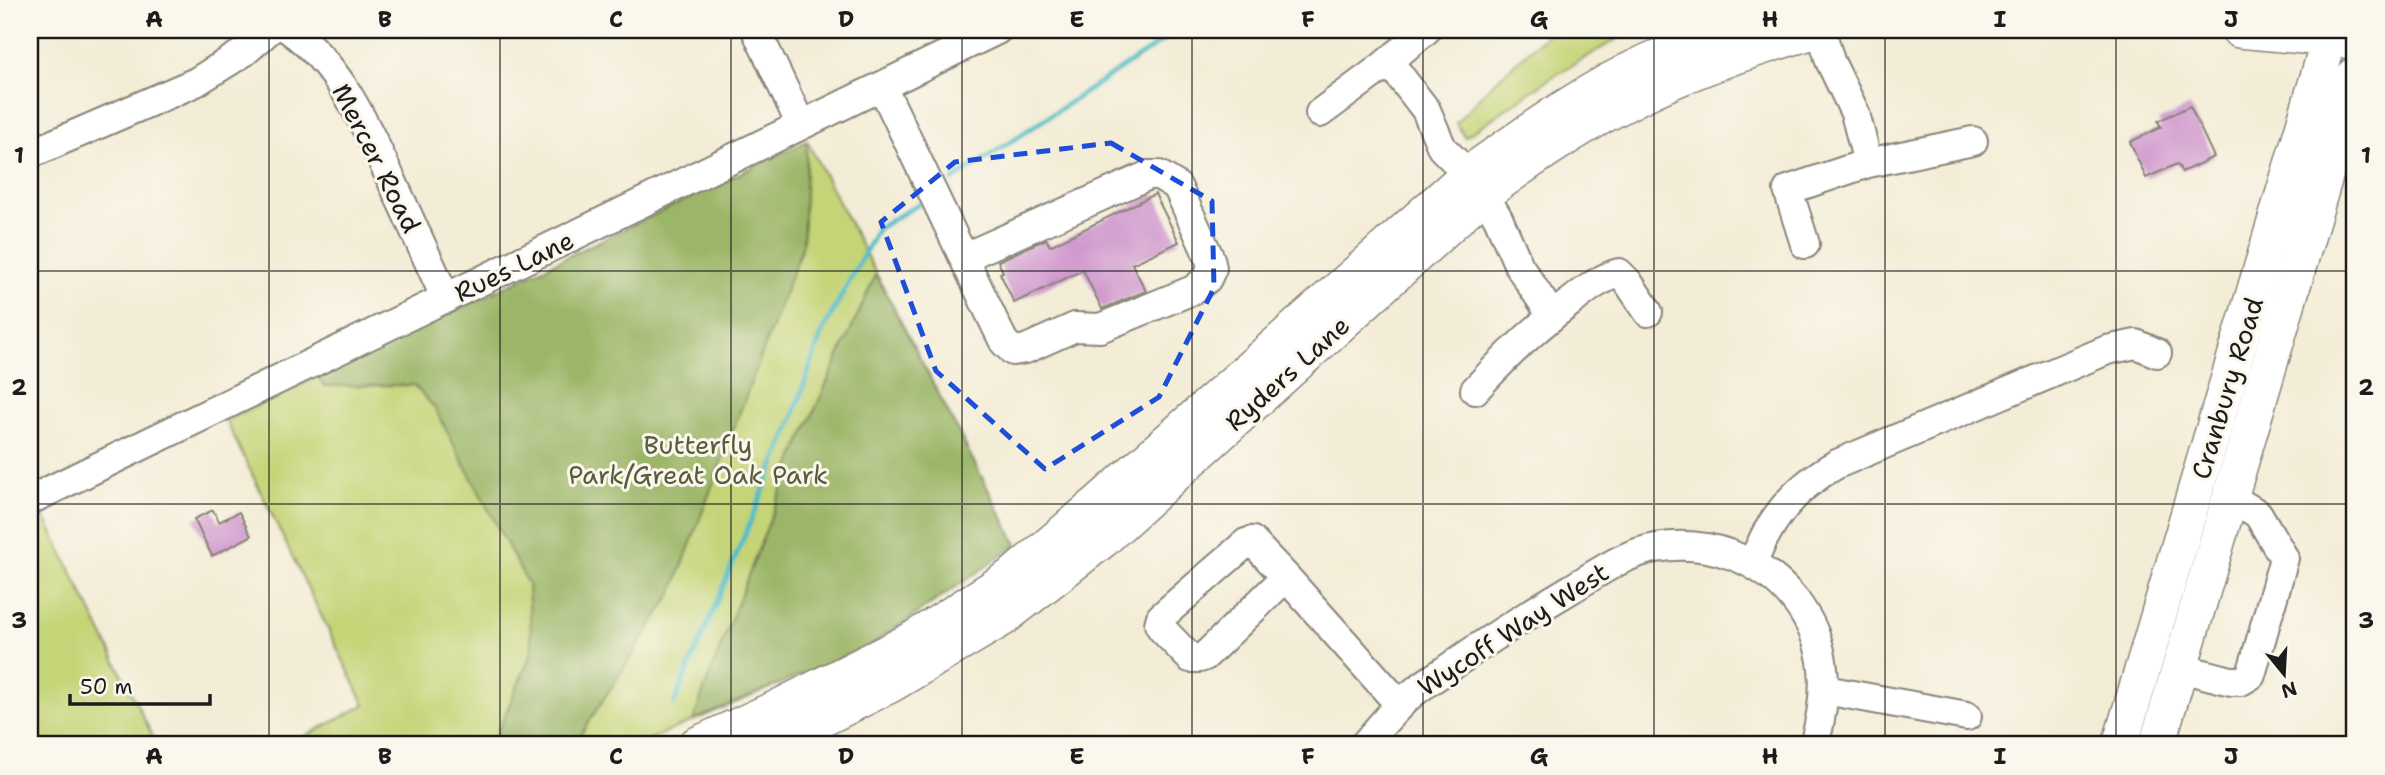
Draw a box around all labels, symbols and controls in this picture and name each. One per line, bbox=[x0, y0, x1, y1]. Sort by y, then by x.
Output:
text: A bbox=[145, 4, 163, 34]
text: B bbox=[378, 4, 392, 34]
text: C bbox=[609, 4, 623, 34]
text: D bbox=[838, 4, 854, 34]
text: E bbox=[1069, 4, 1085, 34]
text: F bbox=[1301, 4, 1315, 34]
text: G bbox=[1530, 4, 1549, 34]
text: H bbox=[1762, 4, 1778, 34]
text: I bbox=[1994, 4, 2007, 34]
text: J bbox=[2224, 4, 2238, 34]
street label: Mercer Road bbox=[324, 77, 430, 239]
text: 1 bbox=[14, 140, 24, 170]
text: 1 bbox=[2361, 140, 2371, 170]
street label: Rues Lane bbox=[448, 222, 580, 310]
street label: Cranbury Road bbox=[2183, 293, 2271, 483]
street label: Ryders Lane bbox=[1217, 308, 1357, 438]
text: 2 bbox=[11, 372, 27, 402]
text: 2 bbox=[2358, 372, 2374, 402]
park label: Butterfly Park/Great Oak Park bbox=[568, 427, 828, 492]
street label: Wycoff Way West bbox=[1411, 554, 1615, 704]
text: 3 bbox=[11, 605, 27, 635]
text: 3 bbox=[2358, 605, 2374, 635]
north arrow bbox=[2248, 638, 2318, 708]
scale bar bbox=[70, 663, 210, 707]
text: 50 m bbox=[80, 673, 133, 701]
text: N bbox=[2278, 675, 2300, 704]
text: A bbox=[145, 741, 163, 771]
text: B bbox=[378, 741, 392, 771]
text: C bbox=[609, 741, 623, 771]
text: D bbox=[838, 741, 854, 771]
text: E bbox=[1069, 741, 1085, 771]
text: F bbox=[1301, 741, 1315, 771]
text: G bbox=[1530, 741, 1549, 771]
text: H bbox=[1762, 741, 1778, 771]
text: I bbox=[1994, 741, 2007, 771]
text: J bbox=[2224, 741, 2238, 771]

